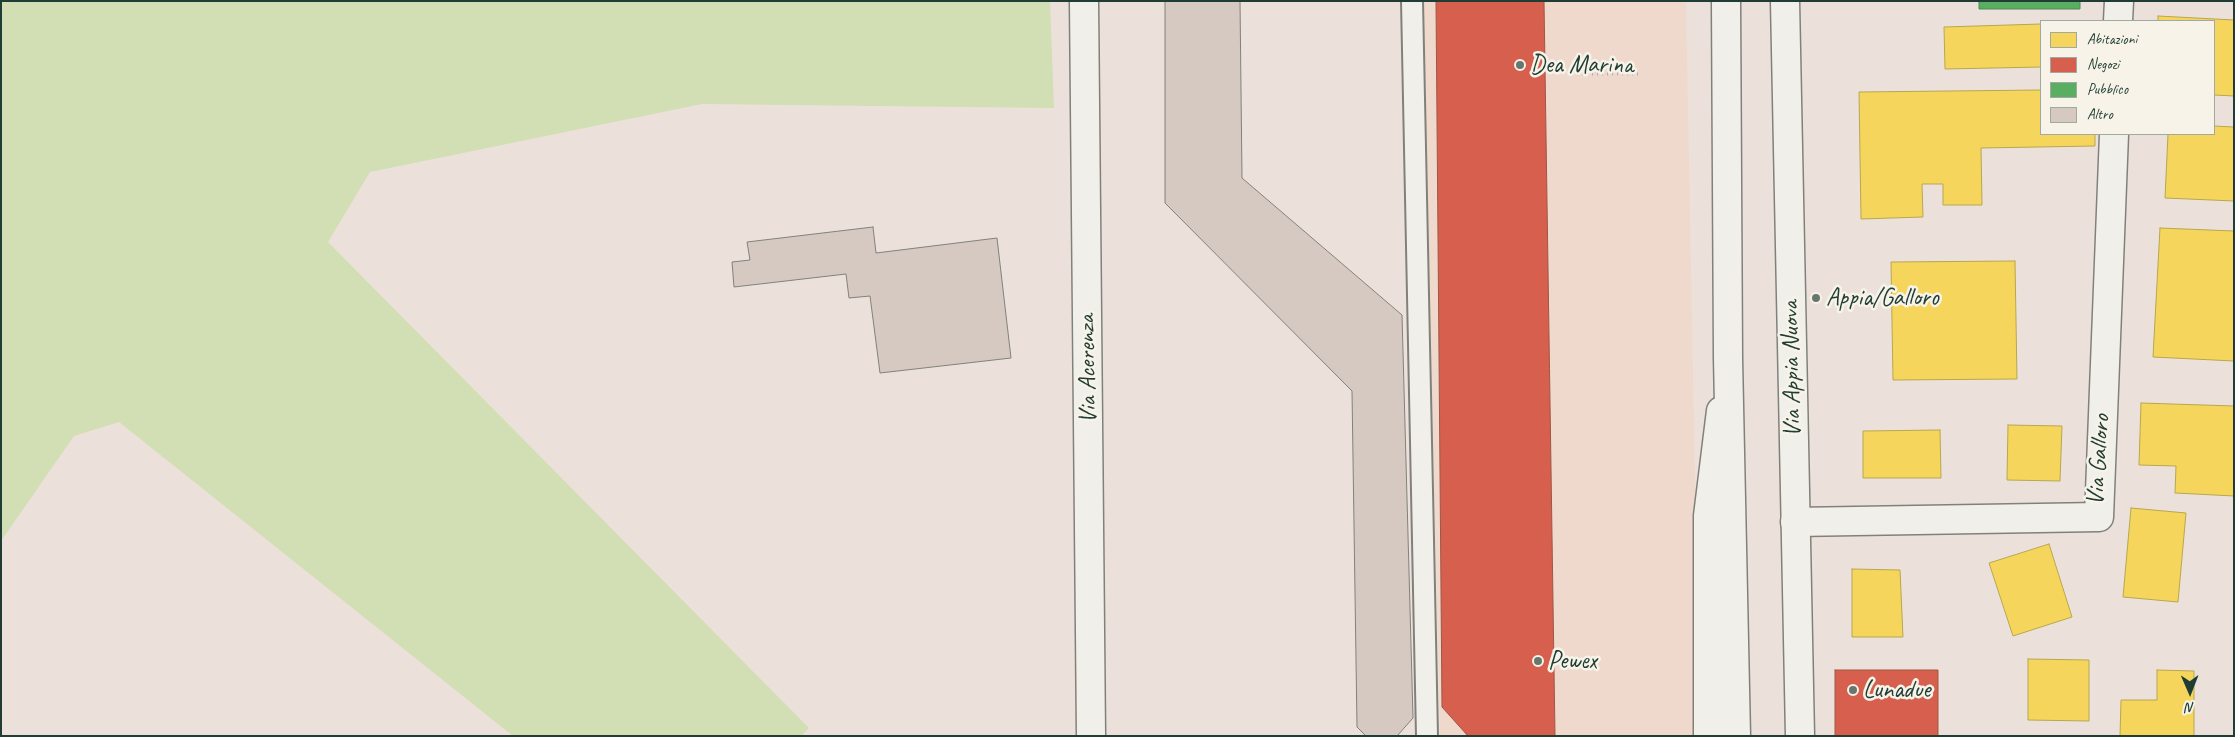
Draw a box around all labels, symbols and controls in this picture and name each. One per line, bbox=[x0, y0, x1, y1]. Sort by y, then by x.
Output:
legend bbox=[2040, 20, 2215, 135]
text: Abitazioni bbox=[2087, 30, 2137, 49]
place label: Dea Marina bbox=[1530, 50, 1633, 80]
text: Negozi bbox=[2087, 55, 2119, 74]
marker: Dea Marina bbox=[1514, 59, 1526, 71]
text: Pubblico bbox=[2087, 80, 2128, 99]
text: Altro bbox=[2087, 105, 2113, 124]
place label: Appia/Galloro bbox=[1826, 283, 1939, 313]
marker: Appia/Galloro bbox=[1810, 292, 1822, 304]
street label: Via Appia Nuova bbox=[1776, 300, 1808, 438]
street label: Via Acerenza bbox=[1072, 314, 1104, 424]
street label: Via Galloro bbox=[2081, 413, 2117, 507]
place label: Pewex bbox=[1548, 646, 1597, 676]
marker: Pewex bbox=[1532, 655, 1544, 667]
north arrow bbox=[2165, 667, 2215, 717]
place label: Lunadue bbox=[1863, 675, 1930, 705]
marker: Lunadue bbox=[1847, 684, 1859, 696]
text: N bbox=[2186, 699, 2195, 716]

